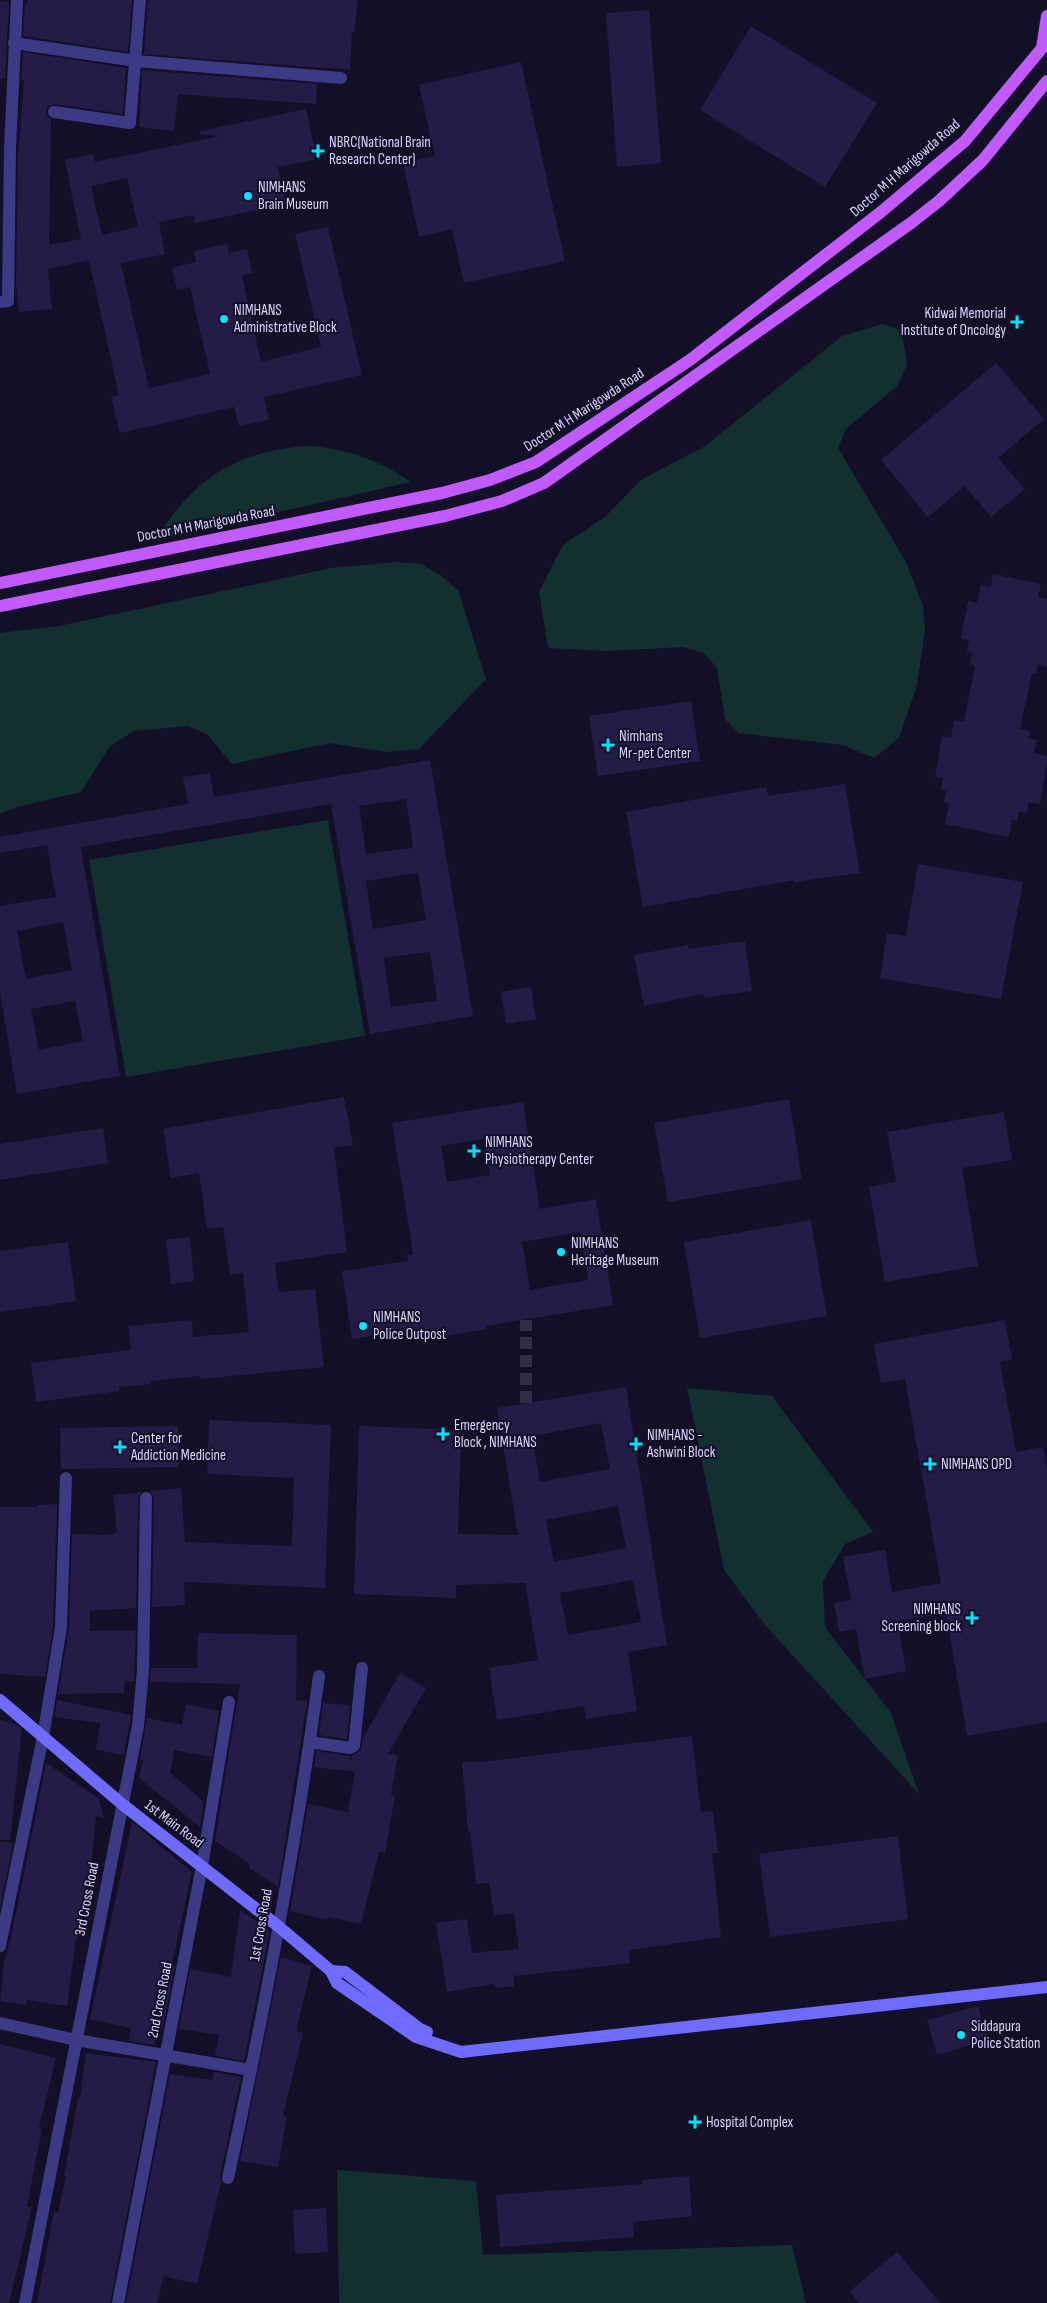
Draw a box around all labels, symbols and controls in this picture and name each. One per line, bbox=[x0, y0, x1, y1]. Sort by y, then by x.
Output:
street label: Doctor M H Marigowda Road bbox=[846, 115, 964, 221]
place label: NBRC(National Brain Research Center) bbox=[329, 133, 431, 169]
marker: NBRC(National Brain Research Center) bbox=[311, 144, 325, 158]
place label: NIMHANS Brain Museum bbox=[258, 178, 329, 214]
marker: NIMHANS Brain Museum bbox=[242, 190, 254, 202]
place label: NIMHANS Administrative Block bbox=[233, 301, 337, 337]
place label: Kidwai Memorial Institute of Oncology bbox=[901, 304, 1006, 340]
marker: NIMHANS Administrative Block bbox=[218, 313, 230, 325]
marker: Kidwai Memorial Institute of Oncology bbox=[1010, 315, 1024, 329]
street label: Doctor M H Marigowda Road bbox=[520, 364, 648, 456]
street label: Doctor M H Marigowda Road bbox=[136, 501, 276, 547]
place label: Nimhans Mr-pet Center bbox=[619, 727, 692, 763]
marker: Nimhans Mr-pet Center bbox=[601, 738, 615, 752]
place label: NIMHANS Physiotherapy Center bbox=[485, 1133, 594, 1169]
marker: NIMHANS Physiotherapy Center bbox=[467, 1144, 481, 1158]
place label: NIMHANS Heritage Museum bbox=[571, 1234, 659, 1270]
marker: NIMHANS Heritage Museum bbox=[555, 1246, 567, 1258]
place label: NIMHANS Police Outpost bbox=[373, 1308, 447, 1344]
marker: NIMHANS Police Outpost bbox=[357, 1320, 369, 1332]
place label: Emergency Block , NIMHANS bbox=[454, 1416, 537, 1452]
place label: NIMHANS - Ashwini Block bbox=[646, 1426, 716, 1462]
marker: Emergency Block , NIMHANS bbox=[436, 1427, 450, 1441]
place label: Center for Addiction Medicine bbox=[130, 1429, 226, 1465]
marker: NIMHANS - Ashwini Block bbox=[629, 1437, 643, 1451]
marker: Center for Addiction Medicine bbox=[113, 1440, 127, 1454]
place label: NIMHANS OPD bbox=[941, 1455, 1012, 1474]
marker: NIMHANS OPD bbox=[923, 1457, 937, 1471]
place label: NIMHANS Screening block bbox=[882, 1600, 961, 1636]
marker: NIMHANS Screening block bbox=[965, 1611, 979, 1625]
street label: 1st Main Road bbox=[141, 1796, 207, 1852]
street label: 3rd Cross Road bbox=[71, 1861, 103, 1937]
street label: 1st Cross Road bbox=[245, 1887, 277, 1963]
street label: 2nd Cross Road bbox=[143, 1961, 177, 2039]
place label: Siddapura Police Station bbox=[971, 2017, 1041, 2053]
marker: Siddapura Police Station bbox=[955, 2029, 967, 2041]
place label: Hospital Complex bbox=[706, 2113, 794, 2132]
marker: Hospital Complex bbox=[688, 2115, 702, 2129]

